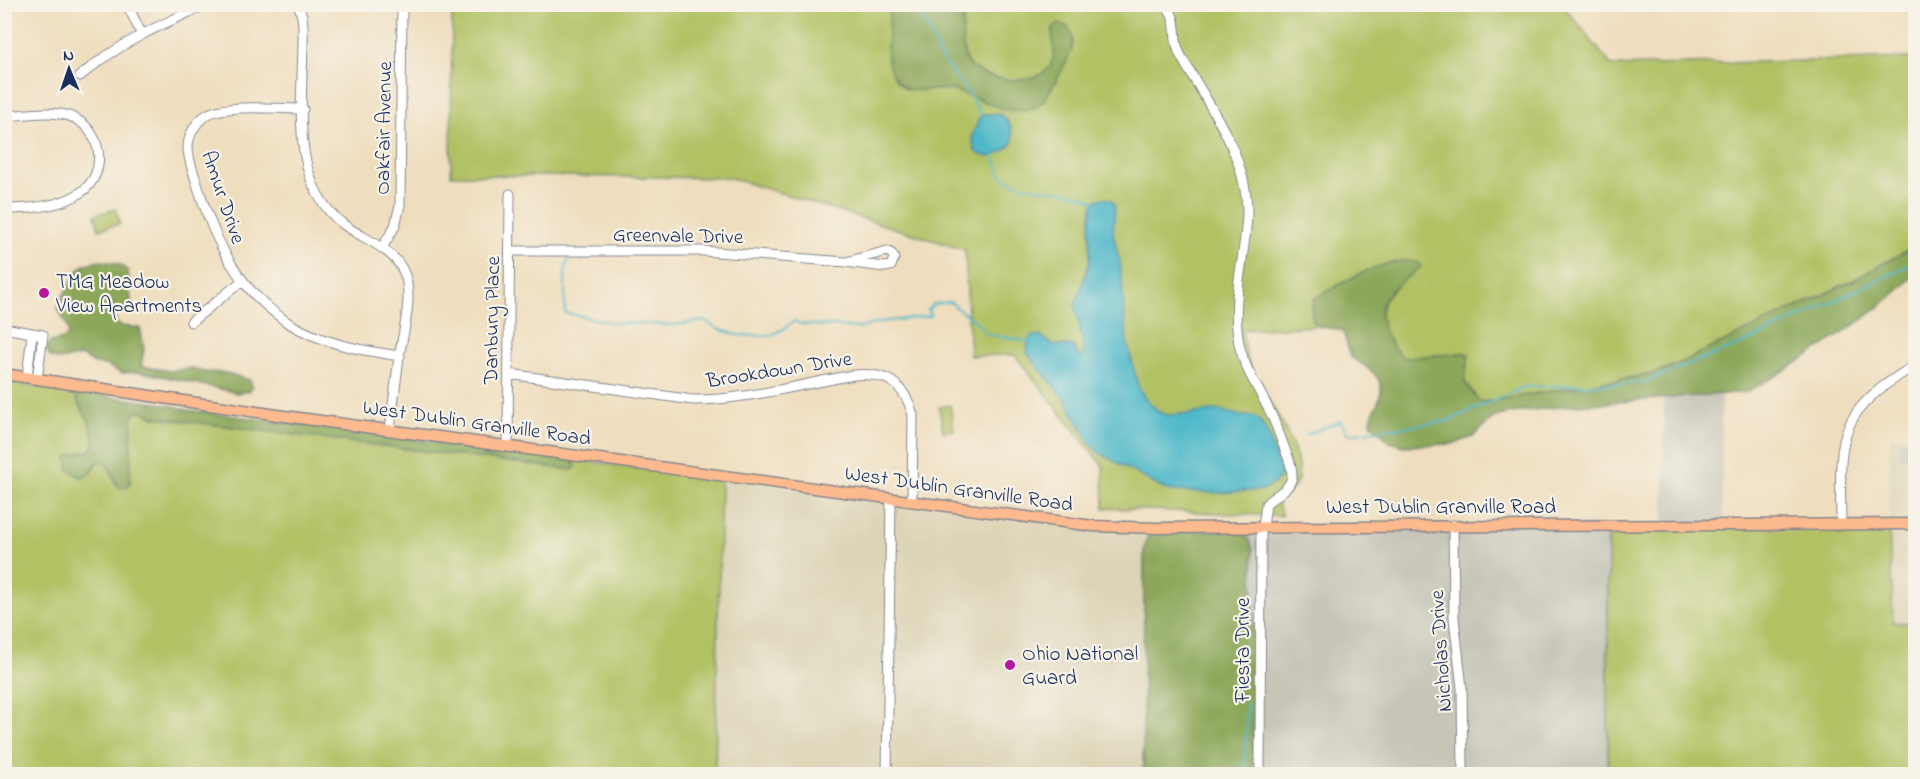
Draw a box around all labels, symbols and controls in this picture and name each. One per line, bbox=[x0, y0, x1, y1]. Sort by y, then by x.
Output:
north arrow bbox=[39, 39, 99, 99]
text: N bbox=[63, 44, 75, 68]
street label: Oakfair Avenue bbox=[369, 60, 401, 195]
street label: Amur Drive bbox=[192, 147, 252, 249]
street label: Greenvale Drive bbox=[613, 221, 744, 253]
street label: Danbury Place bbox=[477, 255, 511, 385]
place label: TMG Meadow View Apartments bbox=[55, 268, 202, 322]
marker: TMG Meadow View Apartments bbox=[37, 286, 51, 300]
street label: Brookdown Drive bbox=[703, 345, 855, 397]
street label: West Dublin Granville Road bbox=[361, 393, 593, 455]
street label: West Dublin Granville Road bbox=[843, 459, 1075, 521]
street label: West Dublin Granville Road bbox=[1326, 493, 1556, 523]
street label: Nicholas Drive bbox=[1423, 588, 1461, 713]
street label: Fiesta Drive bbox=[1229, 597, 1259, 703]
place label: Ohio National Guard bbox=[1022, 640, 1138, 694]
marker: Ohio National Guard bbox=[1003, 658, 1017, 672]

